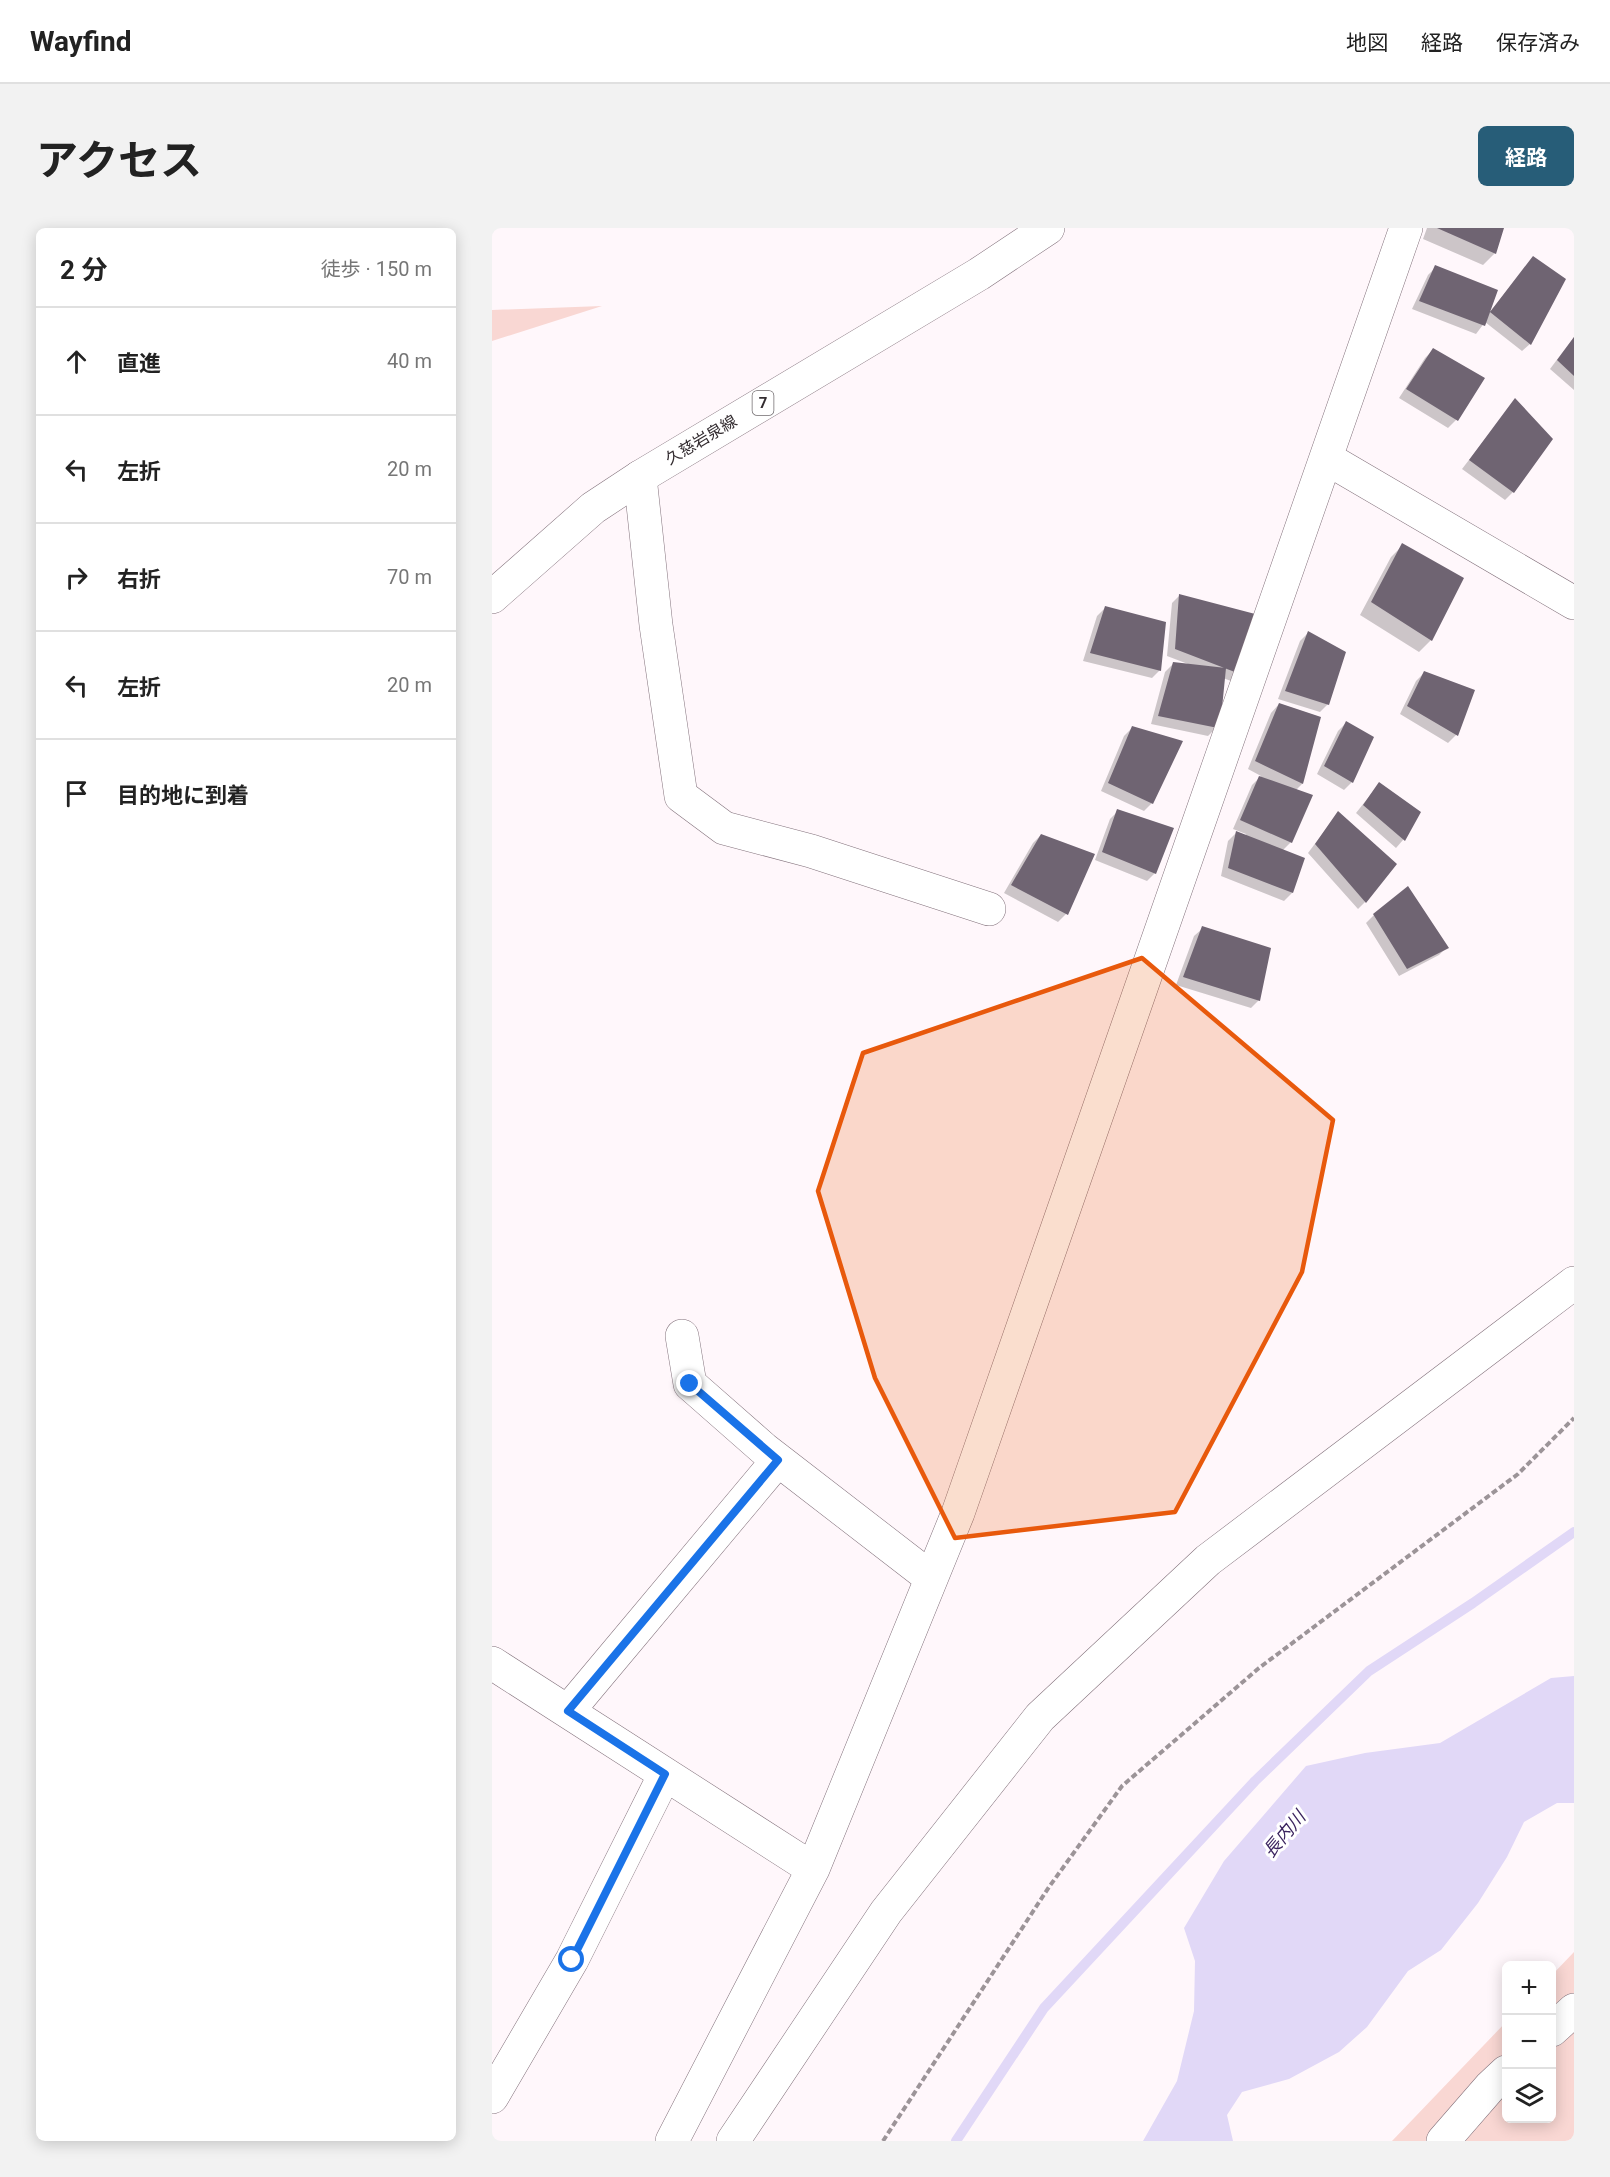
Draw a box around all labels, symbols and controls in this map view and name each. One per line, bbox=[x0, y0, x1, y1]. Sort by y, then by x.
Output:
text: Wayfind bbox=[30, 25, 131, 58]
text: 地図 bbox=[1346, 31, 1388, 55]
text: 経路 bbox=[1421, 31, 1463, 55]
text: 保存済み bbox=[1496, 31, 1580, 55]
button: 経路 bbox=[1478, 126, 1574, 186]
text: アクセス bbox=[36, 136, 202, 185]
text: 2 分 bbox=[60, 255, 107, 285]
text: 徒歩 · 150 m bbox=[321, 257, 432, 281]
icon: ahead bbox=[60, 345, 93, 378]
text: 40 m bbox=[387, 349, 432, 373]
text: 直進 bbox=[117, 351, 161, 376]
road number: 7 bbox=[752, 391, 774, 415]
street label: 久慈岩泉線 bbox=[662, 411, 740, 469]
icon: left bbox=[60, 453, 93, 486]
text: 20 m bbox=[387, 457, 432, 481]
text: 左折 bbox=[117, 459, 161, 484]
icon: right bbox=[60, 561, 93, 594]
text: 70 m bbox=[387, 565, 432, 589]
text: 右折 bbox=[117, 567, 161, 592]
icon: left bbox=[60, 669, 93, 702]
text: 20 m bbox=[387, 673, 432, 697]
text: 左折 bbox=[117, 675, 161, 700]
icon: arrive bbox=[60, 777, 93, 810]
text: 目的地に到着 bbox=[117, 783, 249, 808]
route end bbox=[676, 1370, 702, 1396]
water label: 長内川 bbox=[1259, 1805, 1311, 1861]
route start bbox=[558, 1946, 584, 1972]
map controls bbox=[1502, 1961, 1556, 2123]
button: + bbox=[1502, 1961, 1556, 2015]
button: − bbox=[1502, 2015, 1556, 2069]
button: layers bbox=[1502, 2069, 1556, 2123]

